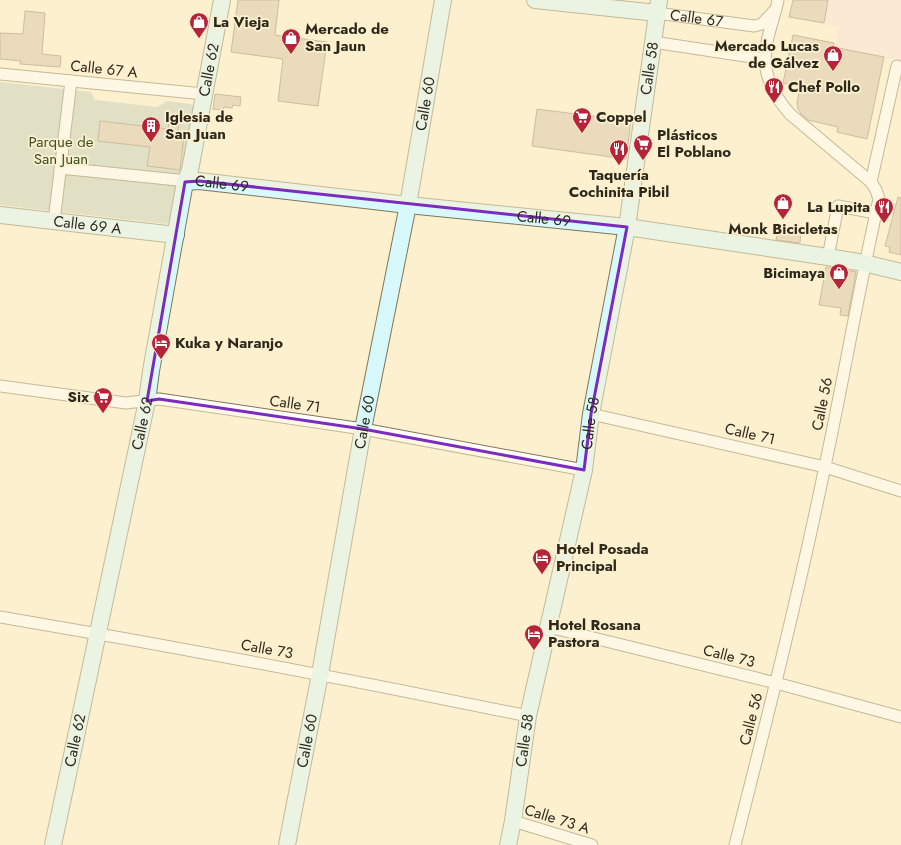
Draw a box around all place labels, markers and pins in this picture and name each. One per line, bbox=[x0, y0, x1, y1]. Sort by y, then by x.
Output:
shop icon: La Vieja bbox=[188, 11, 210, 39]
place label: La Vieja bbox=[213, 11, 269, 33]
place label: Mercado de San Jaun bbox=[305, 18, 389, 57]
shop icon: Mercado de San Jaun bbox=[280, 27, 302, 55]
place label: Mercado Lucas de Gálvez bbox=[714, 35, 819, 74]
shop icon: Mercado Lucas de Gálvez bbox=[822, 44, 844, 72]
restaurant icon: Chef Pollo bbox=[763, 76, 785, 104]
place label: Chef Pollo bbox=[788, 76, 860, 98]
place label: Iglesia de San Juan bbox=[165, 106, 233, 145]
supermarket icon: Coppel bbox=[571, 106, 593, 134]
place label: Coppel bbox=[596, 106, 647, 128]
building icon: Iglesia de San Juan bbox=[140, 115, 162, 143]
place label: Plásticos El Poblano bbox=[657, 124, 731, 163]
supermarket icon: Plásticos El Poblano bbox=[632, 133, 654, 161]
restaurant icon: Taquería Cochinita Pibil bbox=[608, 138, 630, 166]
place label: Taquería Cochinita Pibil bbox=[569, 164, 669, 203]
shop icon: Monk Bicicletas bbox=[772, 192, 794, 220]
place label: La Lupita bbox=[807, 196, 870, 218]
restaurant icon: La Lupita bbox=[873, 196, 895, 224]
place label: Monk Bicicletas bbox=[728, 218, 838, 240]
place label: Bicimaya bbox=[763, 262, 825, 284]
shop icon: Bicimaya bbox=[828, 262, 850, 290]
hotel icon: Kuka y Naranjo bbox=[150, 332, 172, 360]
place label: Kuka y Naranjo bbox=[175, 332, 283, 354]
place label: Six bbox=[68, 386, 89, 408]
supermarket icon: Six bbox=[92, 386, 114, 414]
place label: Hotel Posada Principal bbox=[556, 538, 649, 577]
hotel icon: Hotel Posada Principal bbox=[531, 547, 553, 575]
place label: Hotel Rosana Pastora bbox=[548, 614, 641, 653]
hotel icon: Hotel Rosana Pastora bbox=[523, 623, 545, 651]

